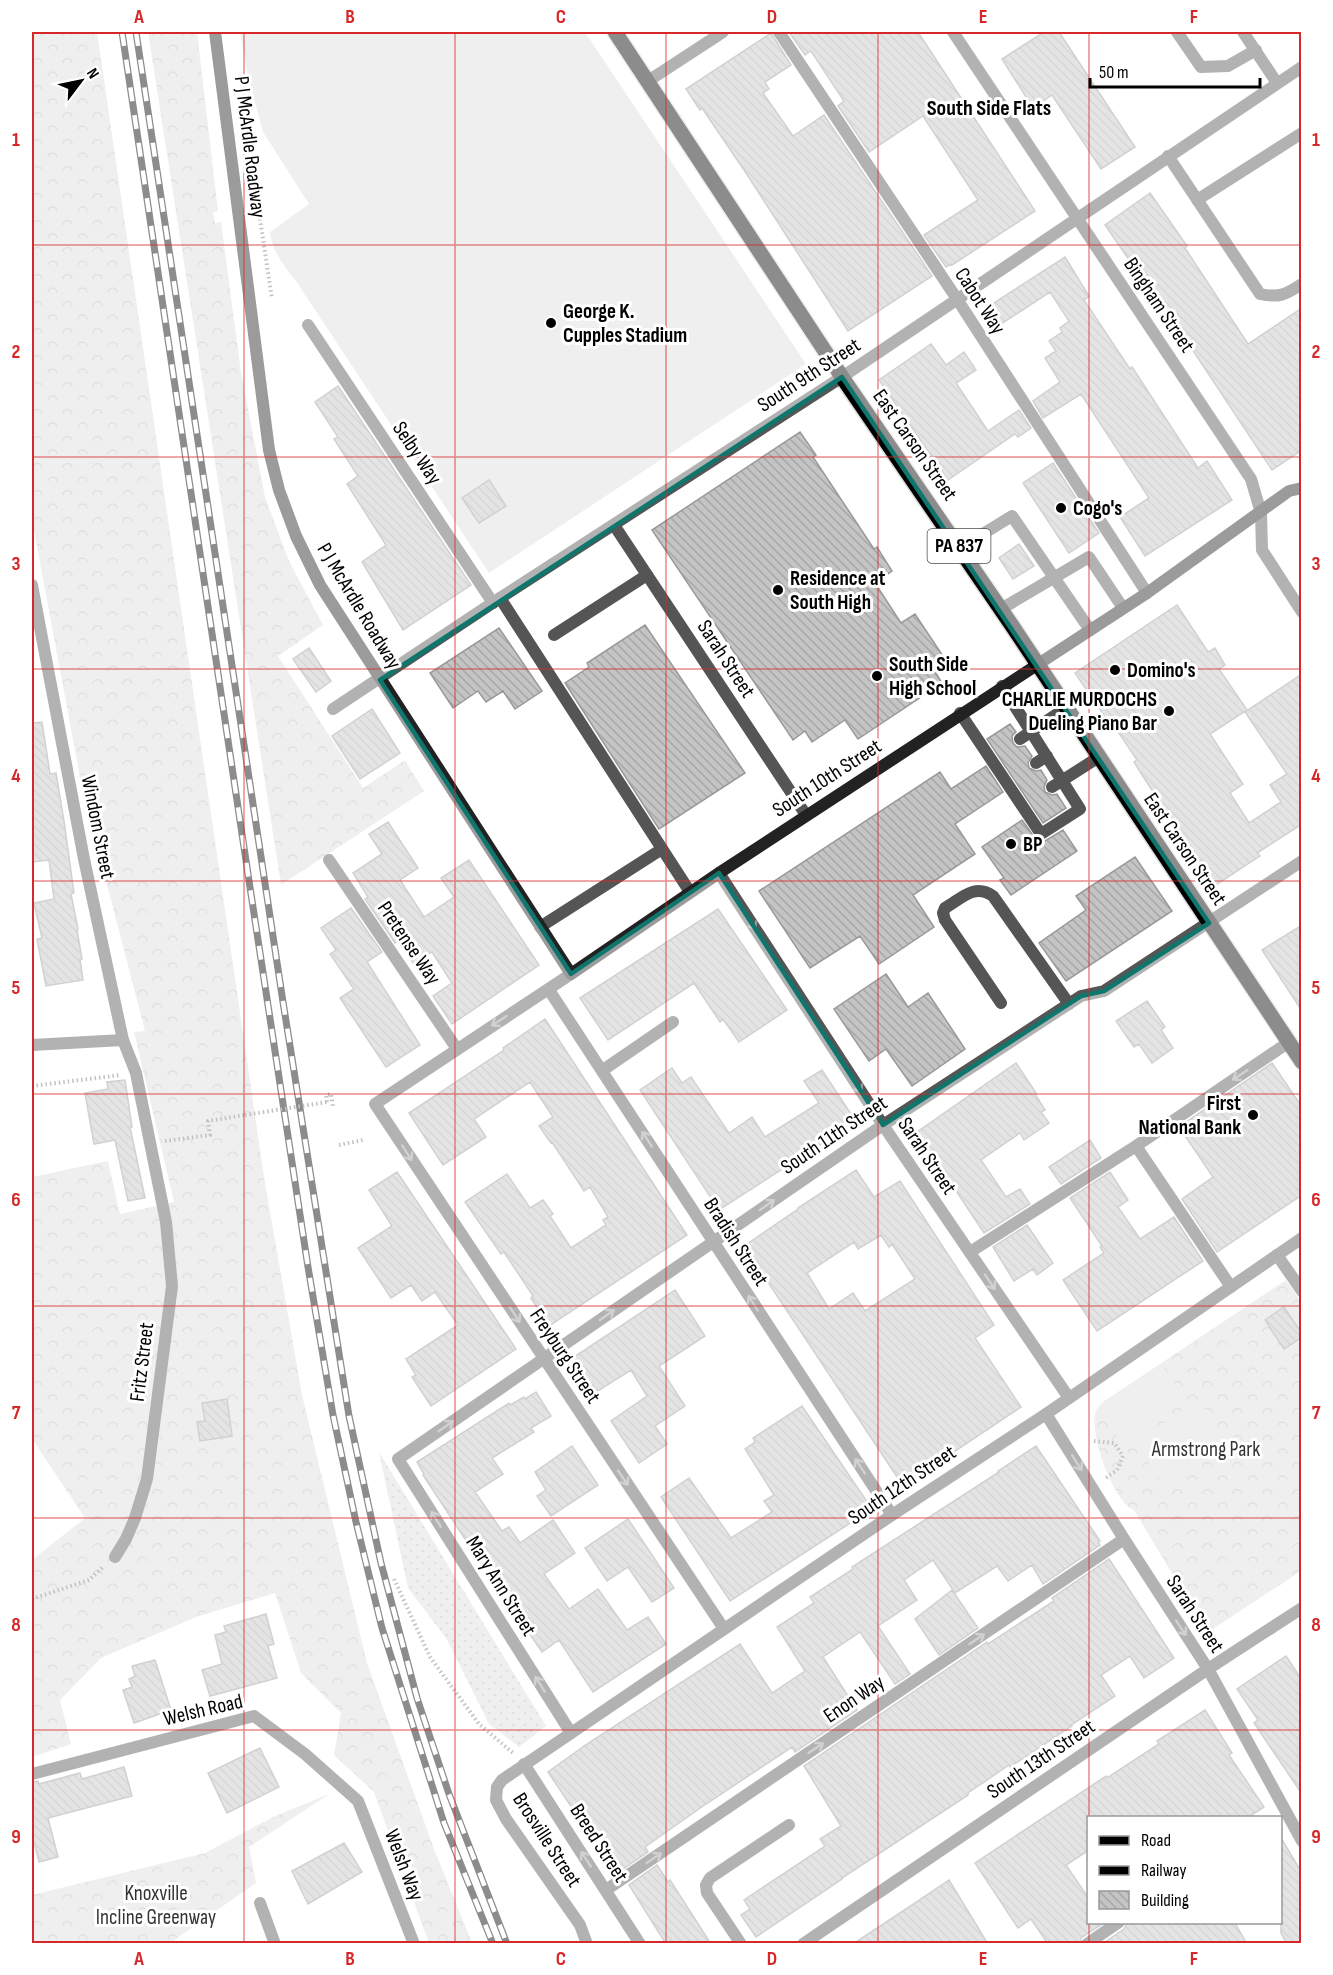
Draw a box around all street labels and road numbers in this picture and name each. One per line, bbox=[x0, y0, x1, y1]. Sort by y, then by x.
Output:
street label: P J McArdle Roadway bbox=[229, 75, 271, 219]
street label: Bingham Street bbox=[1118, 253, 1200, 357]
street label: Cabot Way bbox=[949, 263, 1011, 339]
street label: South 9th Street bbox=[753, 332, 865, 418]
street label: East Carson Street bbox=[867, 384, 963, 506]
street label: Selby Way bbox=[387, 417, 447, 489]
road number: PA 837 bbox=[928, 529, 990, 563]
street label: P J McArdle Roadway bbox=[312, 538, 406, 674]
street label: Sarah Street bbox=[692, 616, 760, 702]
street label: South 10th Street bbox=[768, 733, 886, 823]
street label: Windom Street bbox=[76, 773, 120, 881]
street label: East Carson Street bbox=[1138, 788, 1232, 910]
street label: Pretense Way bbox=[372, 897, 446, 989]
street label: South 11th Street bbox=[776, 1090, 892, 1180]
street label: Sarah Street bbox=[892, 1113, 962, 1199]
street label: Bradish Street bbox=[698, 1193, 774, 1291]
street label: Freyburg Street bbox=[524, 1304, 606, 1408]
street label: Fritz Street bbox=[125, 1321, 159, 1403]
street label: South 12th Street bbox=[843, 1440, 961, 1530]
street label: Mary Ann Street bbox=[460, 1531, 542, 1641]
street label: Sarah Street bbox=[1161, 1571, 1229, 1657]
street label: Enon Way bbox=[819, 1670, 889, 1728]
street label: Welsh Road bbox=[161, 1689, 245, 1731]
street label: South 13th Street bbox=[982, 1714, 1100, 1804]
street label: Brosville Street bbox=[507, 1788, 587, 1892]
street label: Breed Street bbox=[564, 1799, 634, 1887]
street label: Welsh Way bbox=[379, 1826, 429, 1904]

